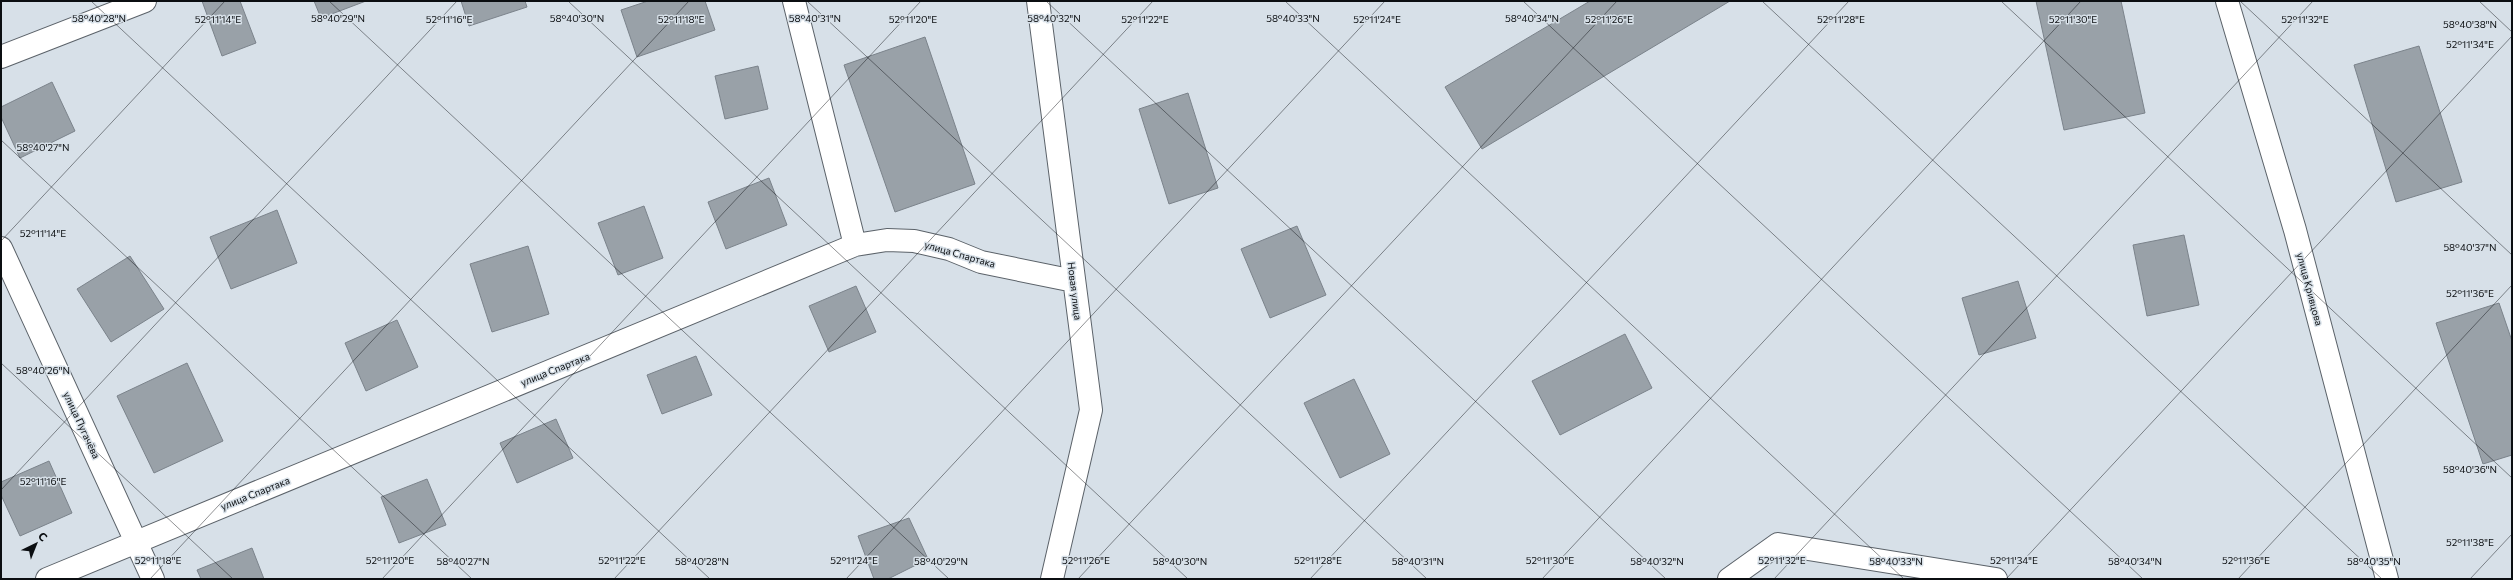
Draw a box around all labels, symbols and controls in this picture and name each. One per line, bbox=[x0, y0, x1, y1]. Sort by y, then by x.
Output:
text: 58°40'28"N bbox=[72, 12, 126, 24]
text: 58°40'29"N bbox=[311, 12, 365, 24]
text: 58°40'30"N bbox=[550, 12, 604, 24]
text: 58°40'31"N bbox=[789, 12, 841, 24]
text: 58°40'32"N bbox=[1027, 12, 1081, 24]
text: 58°40'33"N bbox=[1266, 12, 1320, 24]
text: 58°40'34"N bbox=[1505, 12, 1559, 24]
text: 52°11'14"E bbox=[195, 13, 241, 25]
text: 52°11'16"E bbox=[426, 13, 472, 25]
text: 52°11'18"E bbox=[658, 13, 704, 25]
text: 52°11'20"E bbox=[889, 13, 937, 25]
text: 52°11'22"E bbox=[1121, 13, 1169, 25]
text: 52°11'24"E bbox=[1353, 13, 1401, 25]
text: 52°11'26"E bbox=[1585, 13, 1633, 25]
text: 52°11'28"E bbox=[1817, 13, 1865, 25]
text: 52°11'30"E bbox=[2049, 13, 2097, 25]
text: 52°11'32"E bbox=[2281, 13, 2329, 25]
text: 58°40'38"N bbox=[2443, 18, 2497, 30]
text: 52°11'34"E bbox=[2446, 38, 2494, 50]
text: 58°40'27"N bbox=[16, 141, 70, 153]
text: 52°11'14"E bbox=[20, 227, 66, 239]
street label: улица Спартака bbox=[923, 238, 997, 270]
text: 58°40'37"N bbox=[2443, 241, 2497, 253]
street label: улица Кривцова bbox=[2294, 251, 2326, 327]
street label: Новая улица bbox=[1065, 261, 1085, 321]
text: 52°11'36"E bbox=[2446, 287, 2494, 299]
street label: улица Спартака bbox=[519, 350, 591, 388]
text: 58°40'26"N bbox=[16, 364, 70, 376]
street label: улица Пугачёва bbox=[61, 390, 103, 460]
text: 58°40'36"N bbox=[2443, 463, 2497, 475]
street label: улица Спартака bbox=[219, 474, 291, 512]
text: 52°11'16"E bbox=[20, 475, 66, 487]
north arrow bbox=[16, 524, 56, 564]
text: С bbox=[36, 529, 51, 544]
text: 52°11'38"E bbox=[2446, 536, 2494, 548]
text: 52°11'18"E bbox=[135, 554, 181, 566]
text: 52°11'20"E bbox=[366, 554, 414, 566]
text: 52°11'22"E bbox=[598, 554, 646, 566]
text: 52°11'24"E bbox=[830, 554, 878, 566]
text: 52°11'26"E bbox=[1062, 554, 1110, 566]
text: 52°11'28"E bbox=[1294, 554, 1342, 566]
text: 52°11'30"E bbox=[1526, 554, 1574, 566]
text: 52°11'32"E bbox=[1758, 554, 1806, 566]
text: 52°11'34"E bbox=[1990, 554, 2038, 566]
text: 52°11'36"E bbox=[2222, 554, 2270, 566]
text: 58°40'27"N bbox=[436, 555, 490, 567]
text: 58°40'28"N bbox=[675, 555, 729, 567]
text: 58°40'29"N bbox=[914, 555, 968, 567]
text: 58°40'30"N bbox=[1153, 555, 1207, 567]
text: 58°40'31"N bbox=[1392, 555, 1444, 567]
text: 58°40'32"N bbox=[1630, 555, 1684, 567]
text: 58°40'33"N bbox=[1869, 555, 1923, 567]
text: 58°40'34"N bbox=[2108, 555, 2162, 567]
text: 58°40'35"N bbox=[2347, 555, 2401, 567]

